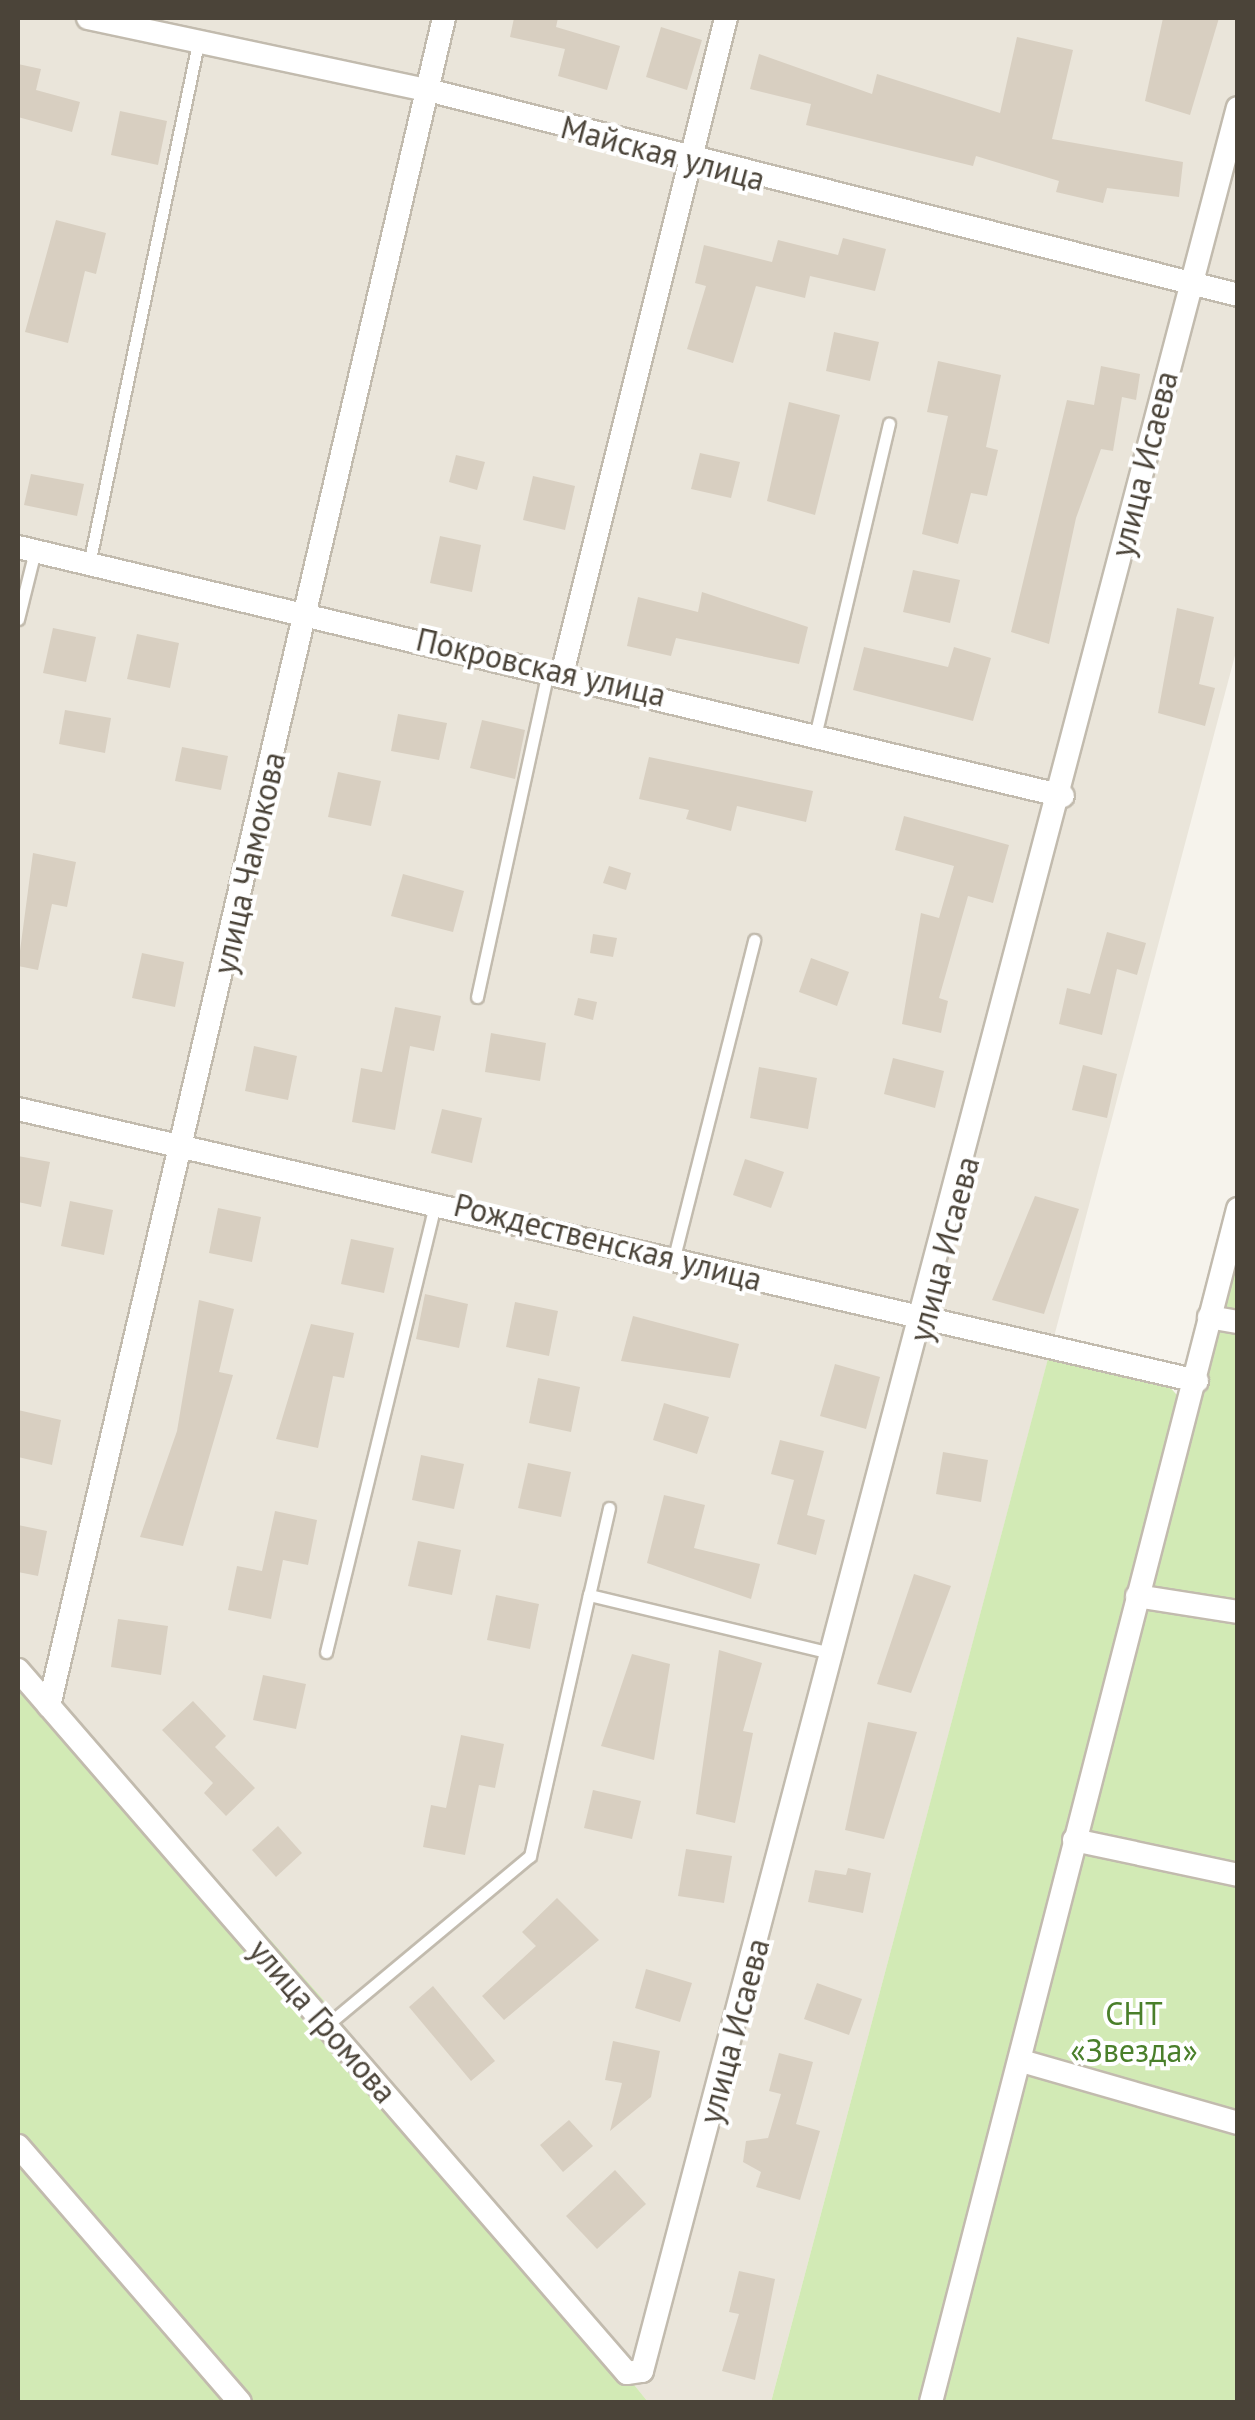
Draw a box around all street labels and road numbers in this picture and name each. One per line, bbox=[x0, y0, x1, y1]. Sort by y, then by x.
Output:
street label: Майская улица bbox=[557, 107, 769, 199]
street label: улица Исаева bbox=[1102, 367, 1186, 561]
street label: Покровская улица bbox=[413, 620, 669, 714]
street label: улица Чамокова bbox=[205, 748, 293, 978]
street label: улица Исаева bbox=[901, 1152, 987, 1346]
street label: Рождественская улица bbox=[450, 1185, 766, 1299]
street label: улица Громова bbox=[241, 1931, 405, 2111]
street label: улица Исаева bbox=[691, 1934, 777, 2128]

